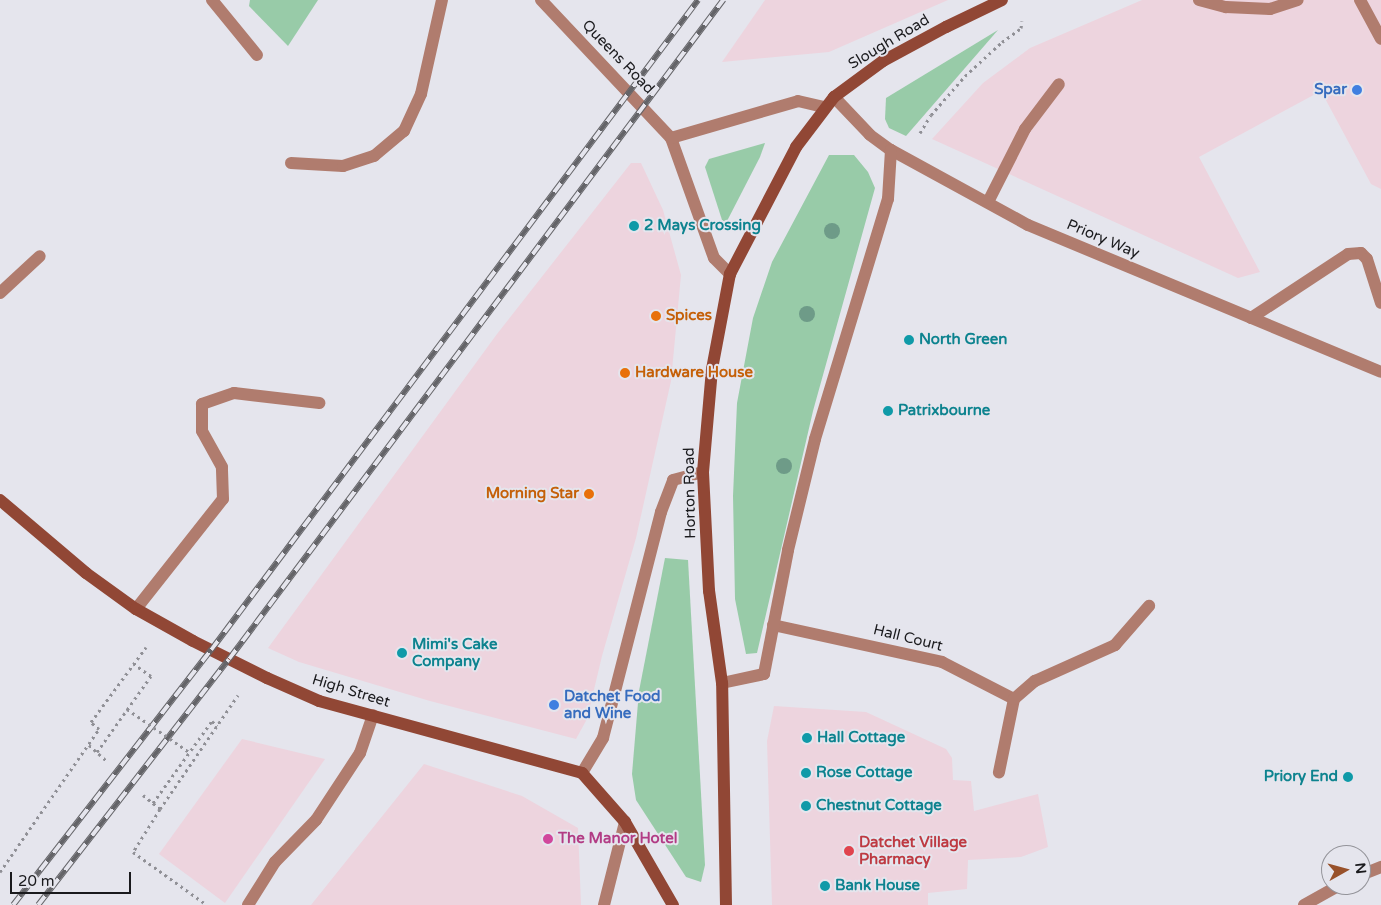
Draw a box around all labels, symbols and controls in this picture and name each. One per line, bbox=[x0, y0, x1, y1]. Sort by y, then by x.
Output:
street label: Slough Road bbox=[845, 11, 933, 73]
street label: Queens Road bbox=[578, 16, 658, 98]
place label: Spar bbox=[1314, 81, 1347, 99]
marker: Spar bbox=[1351, 84, 1363, 96]
street label: Priory Way bbox=[1064, 216, 1142, 262]
place label: 2 Mays Crossing bbox=[644, 217, 761, 235]
marker: 2 Mays Crossing bbox=[628, 220, 640, 232]
place label: Spices bbox=[666, 307, 712, 325]
marker: Spices bbox=[650, 310, 662, 322]
place label: North Green bbox=[919, 331, 1007, 349]
marker: North Green bbox=[903, 334, 915, 346]
place label: Hardware House bbox=[635, 364, 753, 382]
marker: Hardware House bbox=[619, 367, 631, 379]
place label: Patrixbourne bbox=[898, 402, 990, 420]
marker: Patrixbourne bbox=[882, 405, 894, 417]
street label: Horton Road bbox=[680, 447, 700, 539]
place label: Morning Star bbox=[486, 485, 579, 503]
marker: Morning Star bbox=[583, 488, 595, 500]
street label: Hall Court bbox=[871, 621, 945, 655]
place label: Mimi's Cake Company bbox=[412, 635, 497, 670]
marker: Mimi's Cake Company bbox=[396, 647, 408, 659]
street label: High Street bbox=[310, 671, 392, 711]
place label: Datchet Food and Wine bbox=[564, 687, 660, 722]
marker: Datchet Food and Wine bbox=[548, 699, 560, 711]
place label: Hall Cottage bbox=[817, 729, 905, 747]
marker: Hall Cottage bbox=[801, 732, 813, 744]
place label: Rose Cottage bbox=[816, 764, 912, 782]
marker: Rose Cottage bbox=[800, 767, 812, 779]
place label: Priory End bbox=[1264, 768, 1338, 786]
marker: Priory End bbox=[1342, 771, 1354, 783]
place label: Chestnut Cottage bbox=[816, 797, 942, 815]
marker: Chestnut Cottage bbox=[800, 800, 812, 812]
place label: The Manor Hotel bbox=[558, 830, 677, 848]
marker: The Manor Hotel bbox=[542, 833, 554, 845]
place label: Datchet Village Pharmacy bbox=[859, 833, 967, 868]
marker: Datchet Village Pharmacy bbox=[843, 845, 855, 857]
north arrow bbox=[1321, 845, 1371, 895]
scale bar bbox=[12, 862, 134, 894]
text: N bbox=[1351, 862, 1370, 875]
text: 20 m bbox=[18, 872, 55, 890]
place label: Bank House bbox=[835, 877, 920, 895]
marker: Bank House bbox=[819, 880, 831, 892]

